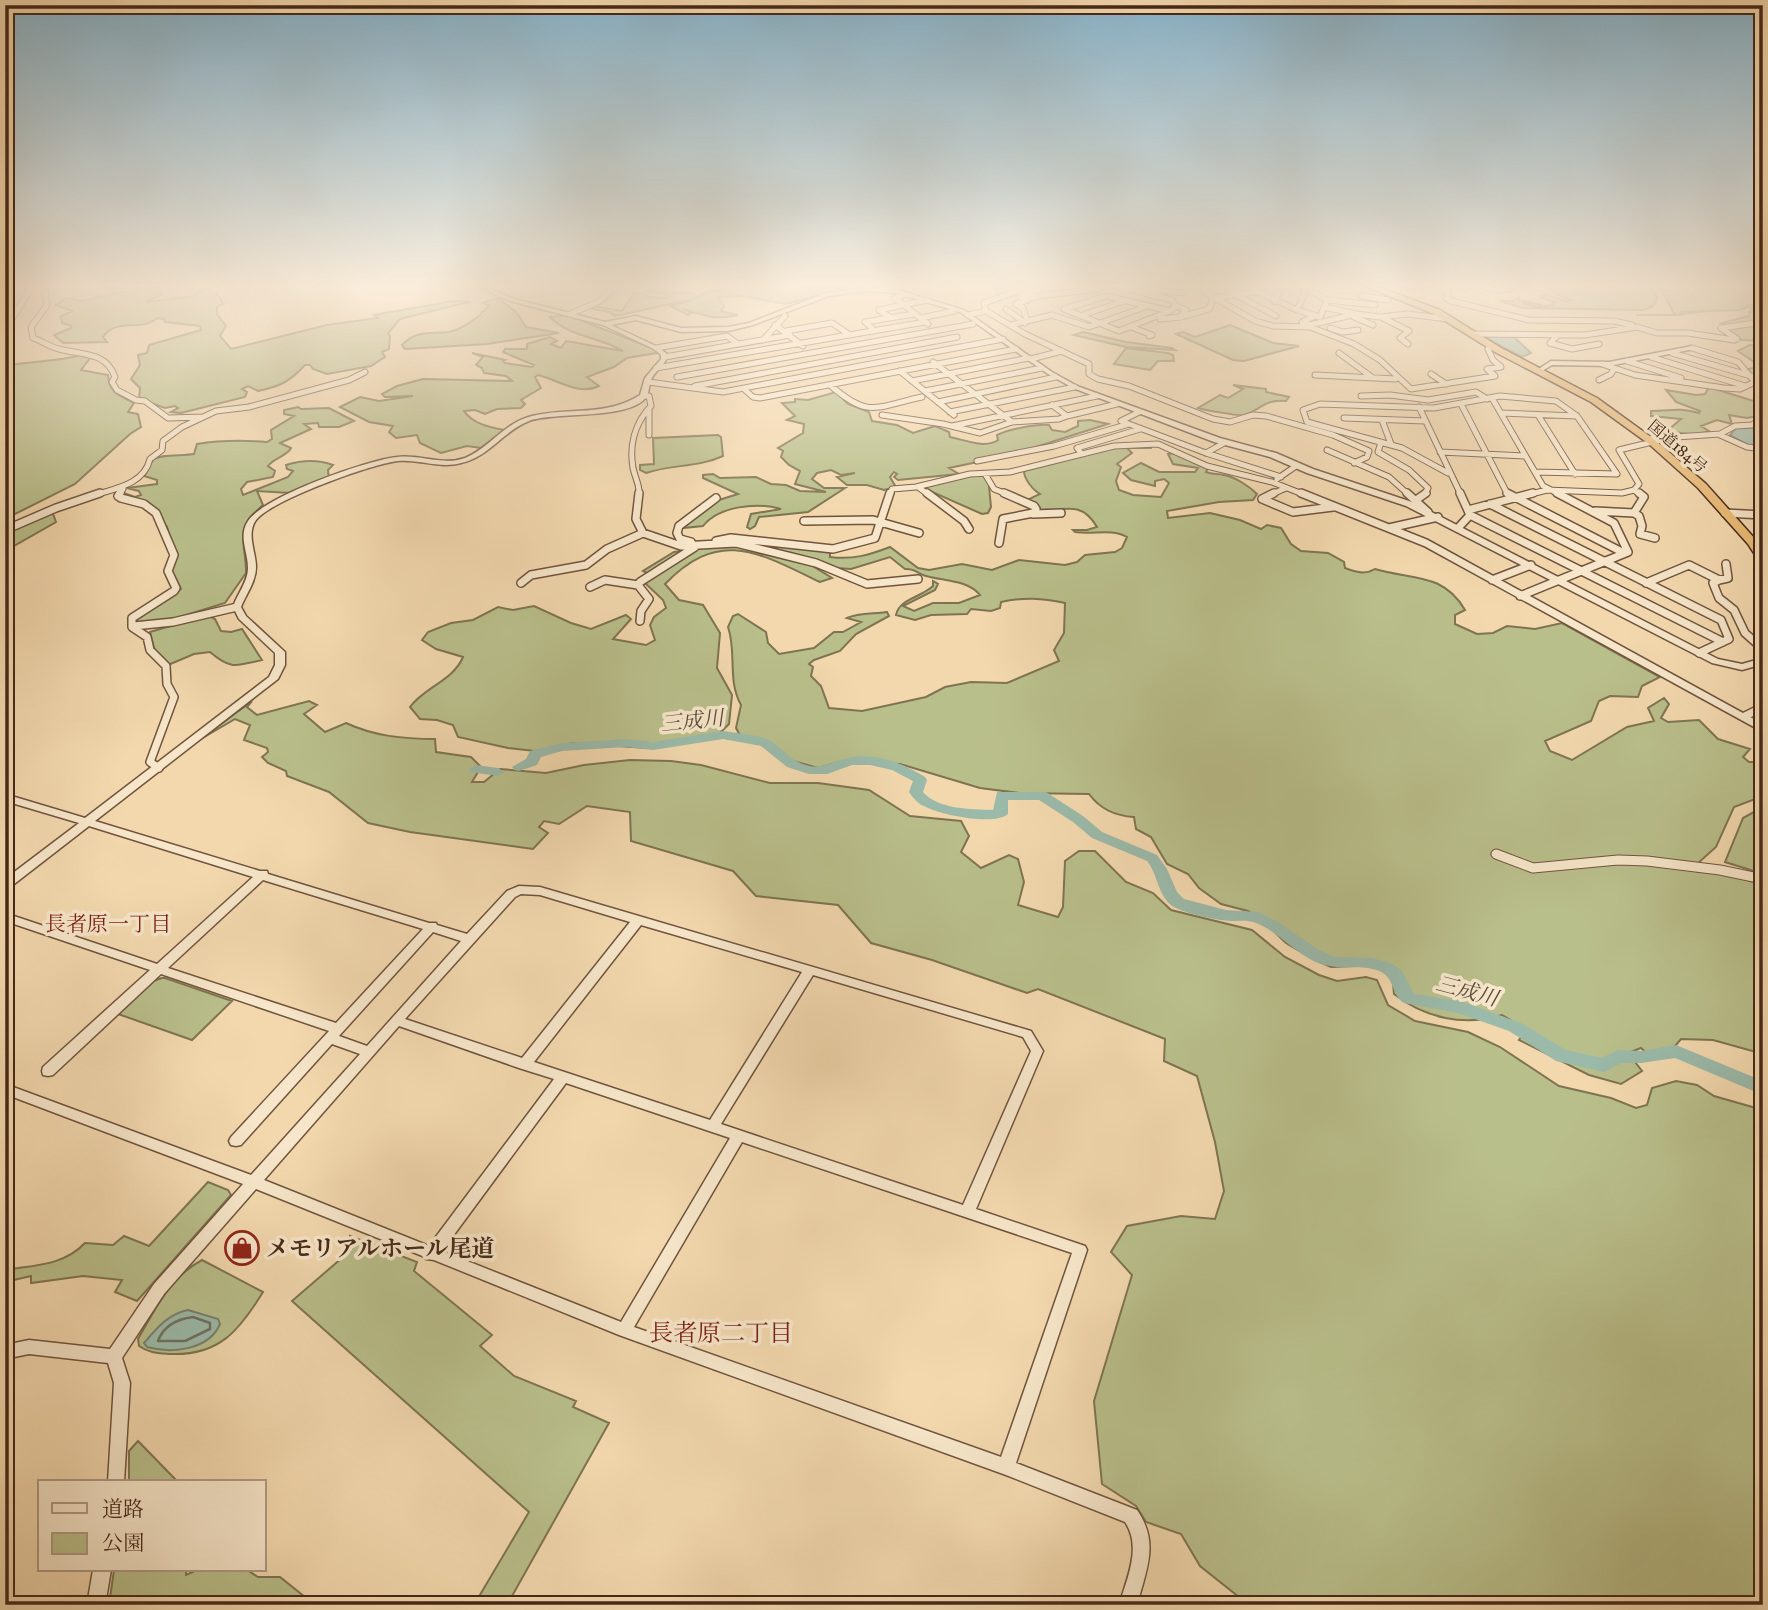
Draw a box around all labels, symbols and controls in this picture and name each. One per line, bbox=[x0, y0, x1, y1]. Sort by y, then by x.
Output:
street label: 国道184号 bbox=[1644, 416, 1711, 477]
water label: 三成川 bbox=[659, 705, 727, 737]
district label: 長者原一丁目 bbox=[45, 911, 171, 937]
water label: 三成川 bbox=[1433, 970, 1503, 1012]
shop icon: メモリアルホール尾道 bbox=[223, 1229, 261, 1267]
place label: メモリアルホール尾道 bbox=[266, 1234, 495, 1262]
district label: 長者原二丁目 bbox=[649, 1318, 793, 1348]
legend bbox=[38, 1480, 266, 1572]
text: 道路 bbox=[102, 1496, 144, 1522]
text: 公園 bbox=[102, 1530, 144, 1556]

